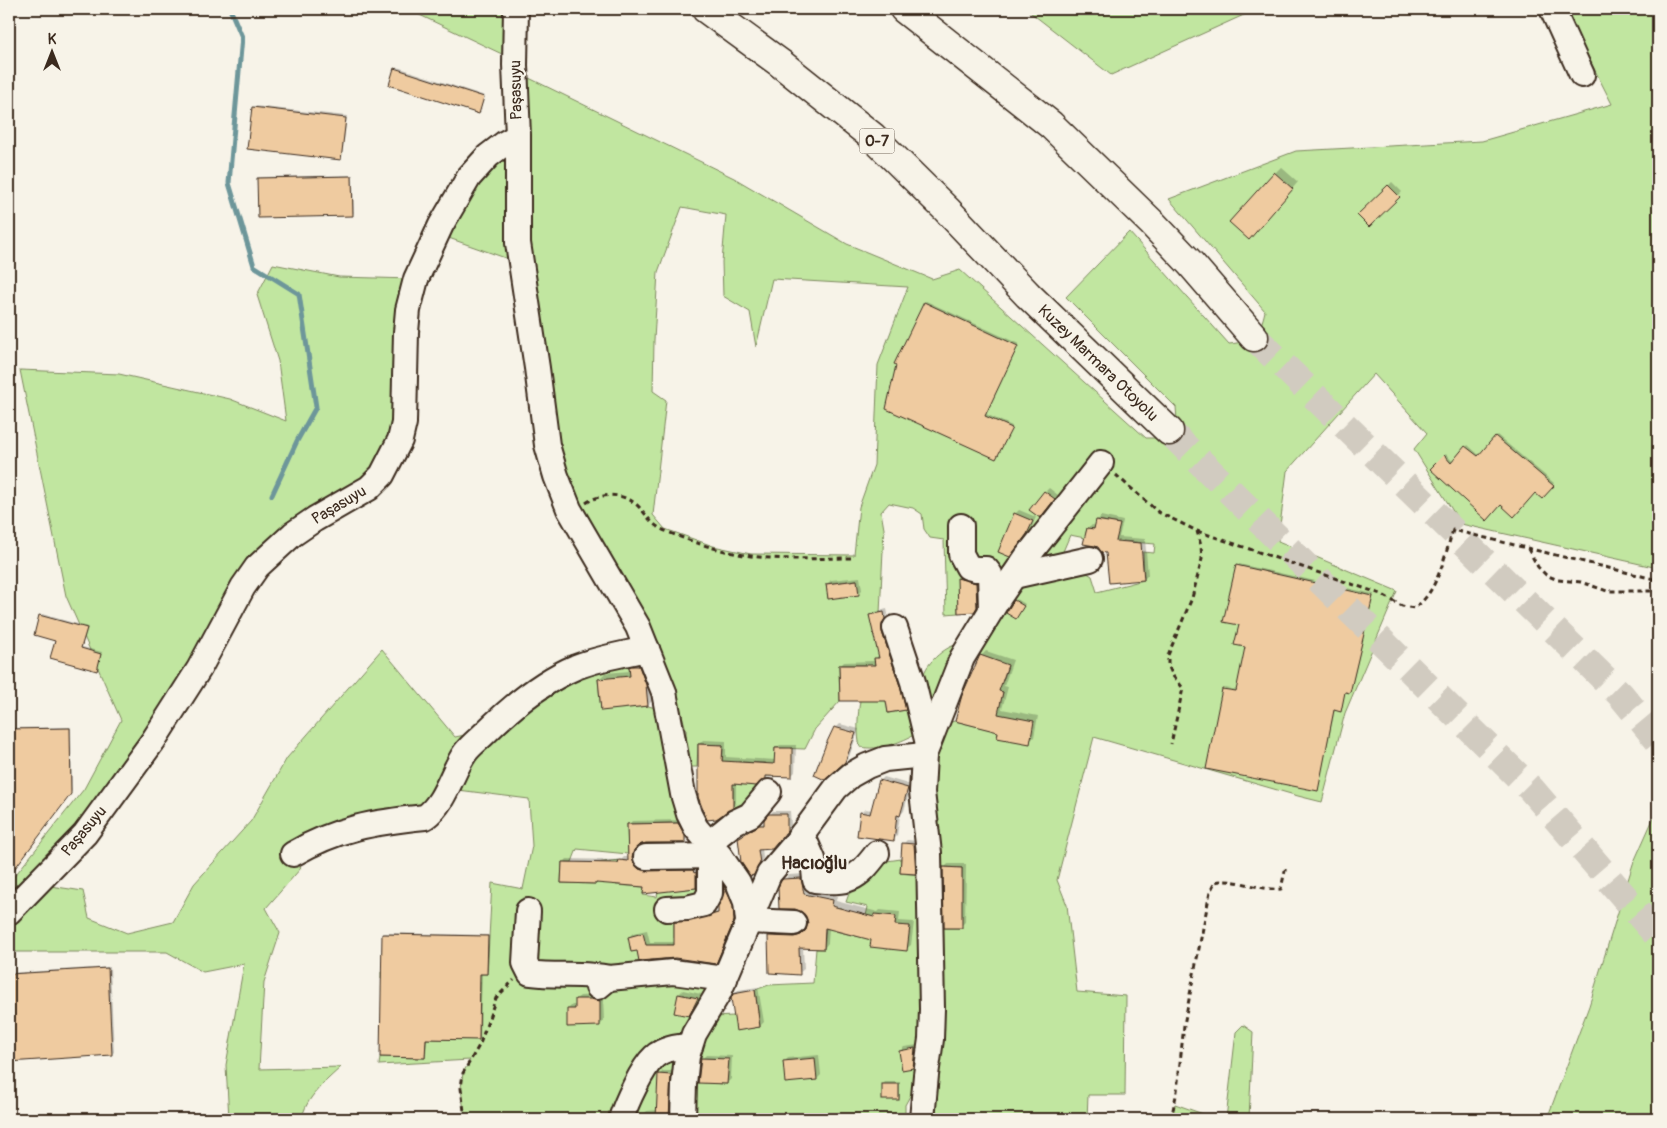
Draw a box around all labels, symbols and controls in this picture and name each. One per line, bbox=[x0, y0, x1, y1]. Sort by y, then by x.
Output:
north arrow bbox=[28, 28, 78, 78]
text: K bbox=[48, 31, 57, 48]
street label: Paşasuyu bbox=[505, 60, 527, 120]
road number: O-7 bbox=[860, 128, 894, 154]
street label: Kuzey Marmara Otoyolu bbox=[1034, 300, 1162, 426]
street label: Paşasuyu bbox=[308, 481, 370, 529]
street label: Paşasuyu bbox=[57, 802, 111, 860]
district label: Hacıoğlu bbox=[781, 852, 847, 875]

